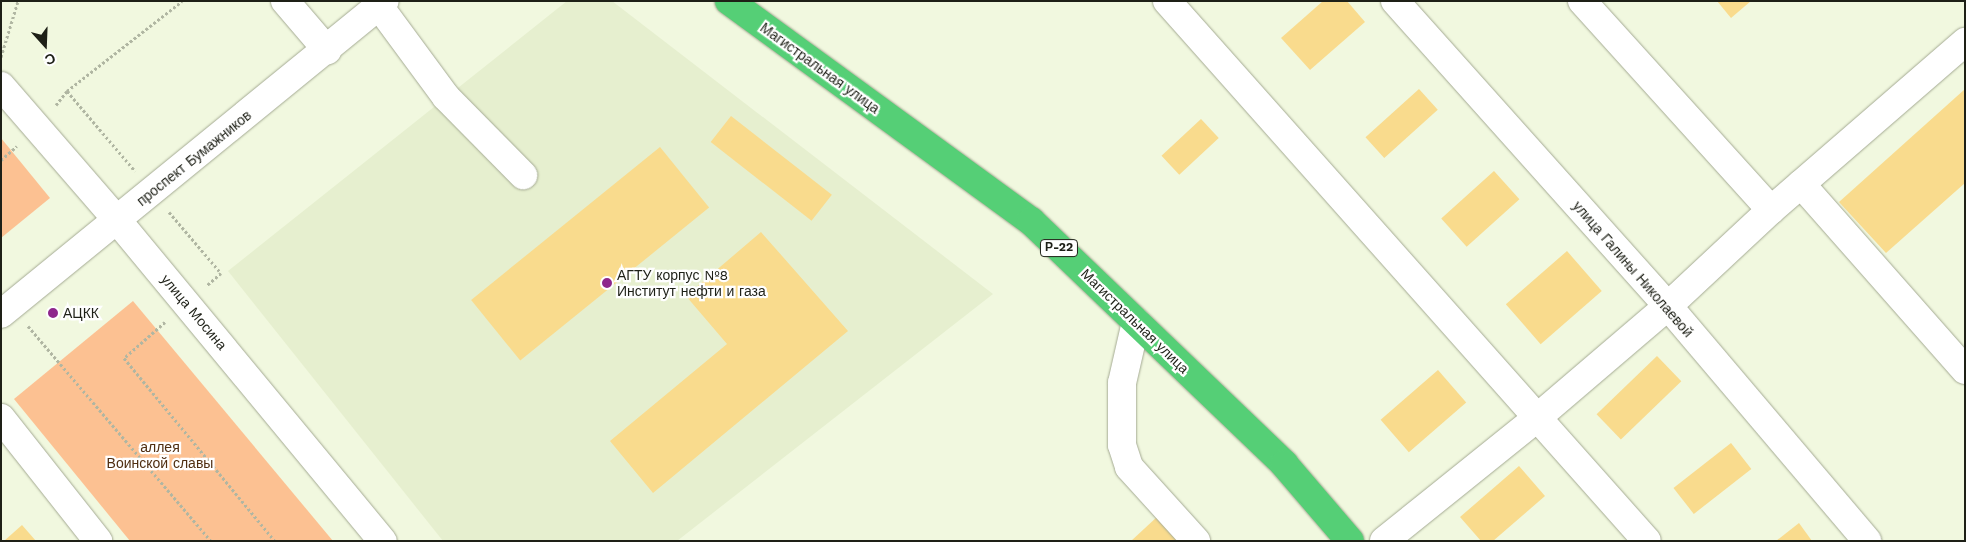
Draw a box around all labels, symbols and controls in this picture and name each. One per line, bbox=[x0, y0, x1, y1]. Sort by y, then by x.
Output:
street label: Магистральная улица bbox=[757, 19, 883, 117]
north arrow bbox=[20, 20, 70, 70]
text: С bbox=[43, 50, 58, 68]
street label: проспект Бумажников bbox=[133, 107, 255, 209]
street label: улица Галины Николаевой bbox=[1569, 198, 1697, 340]
road number: Р-22 bbox=[1039, 238, 1079, 258]
street label: Магистральная улица bbox=[1078, 265, 1192, 377]
place label: АГТУ корпус №8 Институт нефти и газа bbox=[617, 267, 766, 300]
street label: улица Мосина bbox=[158, 271, 230, 353]
marker: АГТУ корпус №8 Институт нефти и газа bbox=[601, 277, 613, 289]
place label: АЦКК bbox=[63, 305, 99, 321]
marker: АЦКК bbox=[47, 307, 59, 319]
park label: аллея Воинской славы bbox=[107, 439, 213, 472]

